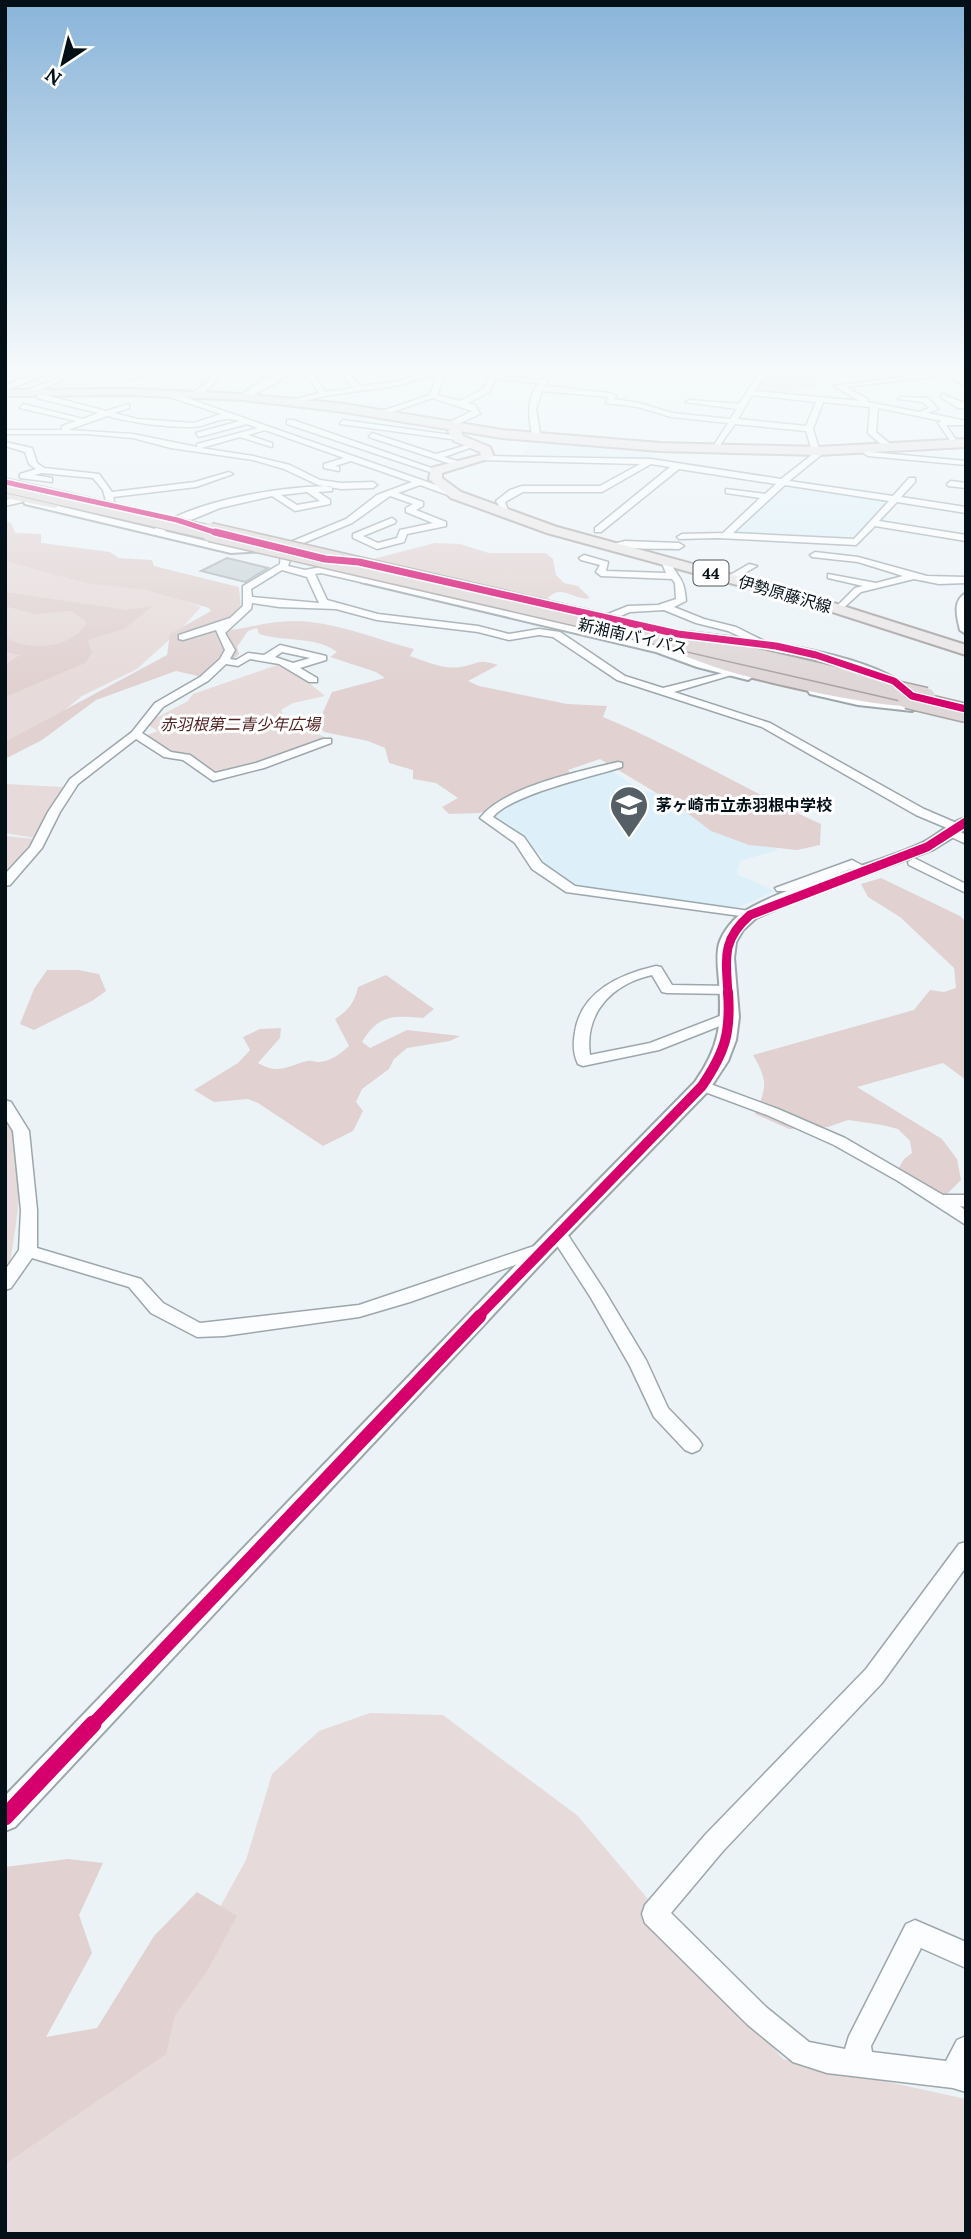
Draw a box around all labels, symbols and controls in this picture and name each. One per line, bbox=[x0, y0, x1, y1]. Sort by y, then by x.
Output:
north arrow bbox=[28, 28, 98, 98]
text: N bbox=[40, 63, 66, 91]
road number: 44 bbox=[694, 560, 728, 586]
street label: 伊勢原藤沢線 bbox=[736, 571, 834, 617]
street label: 新湘南バイパス bbox=[576, 614, 690, 658]
park label: 赤羽根第二青少年広場 bbox=[160, 714, 322, 734]
school or university icon: 茅ヶ崎市立赤羽根中学校 bbox=[608, 784, 650, 839]
place label: 茅ヶ崎市立赤羽根中学校 bbox=[656, 795, 832, 815]

